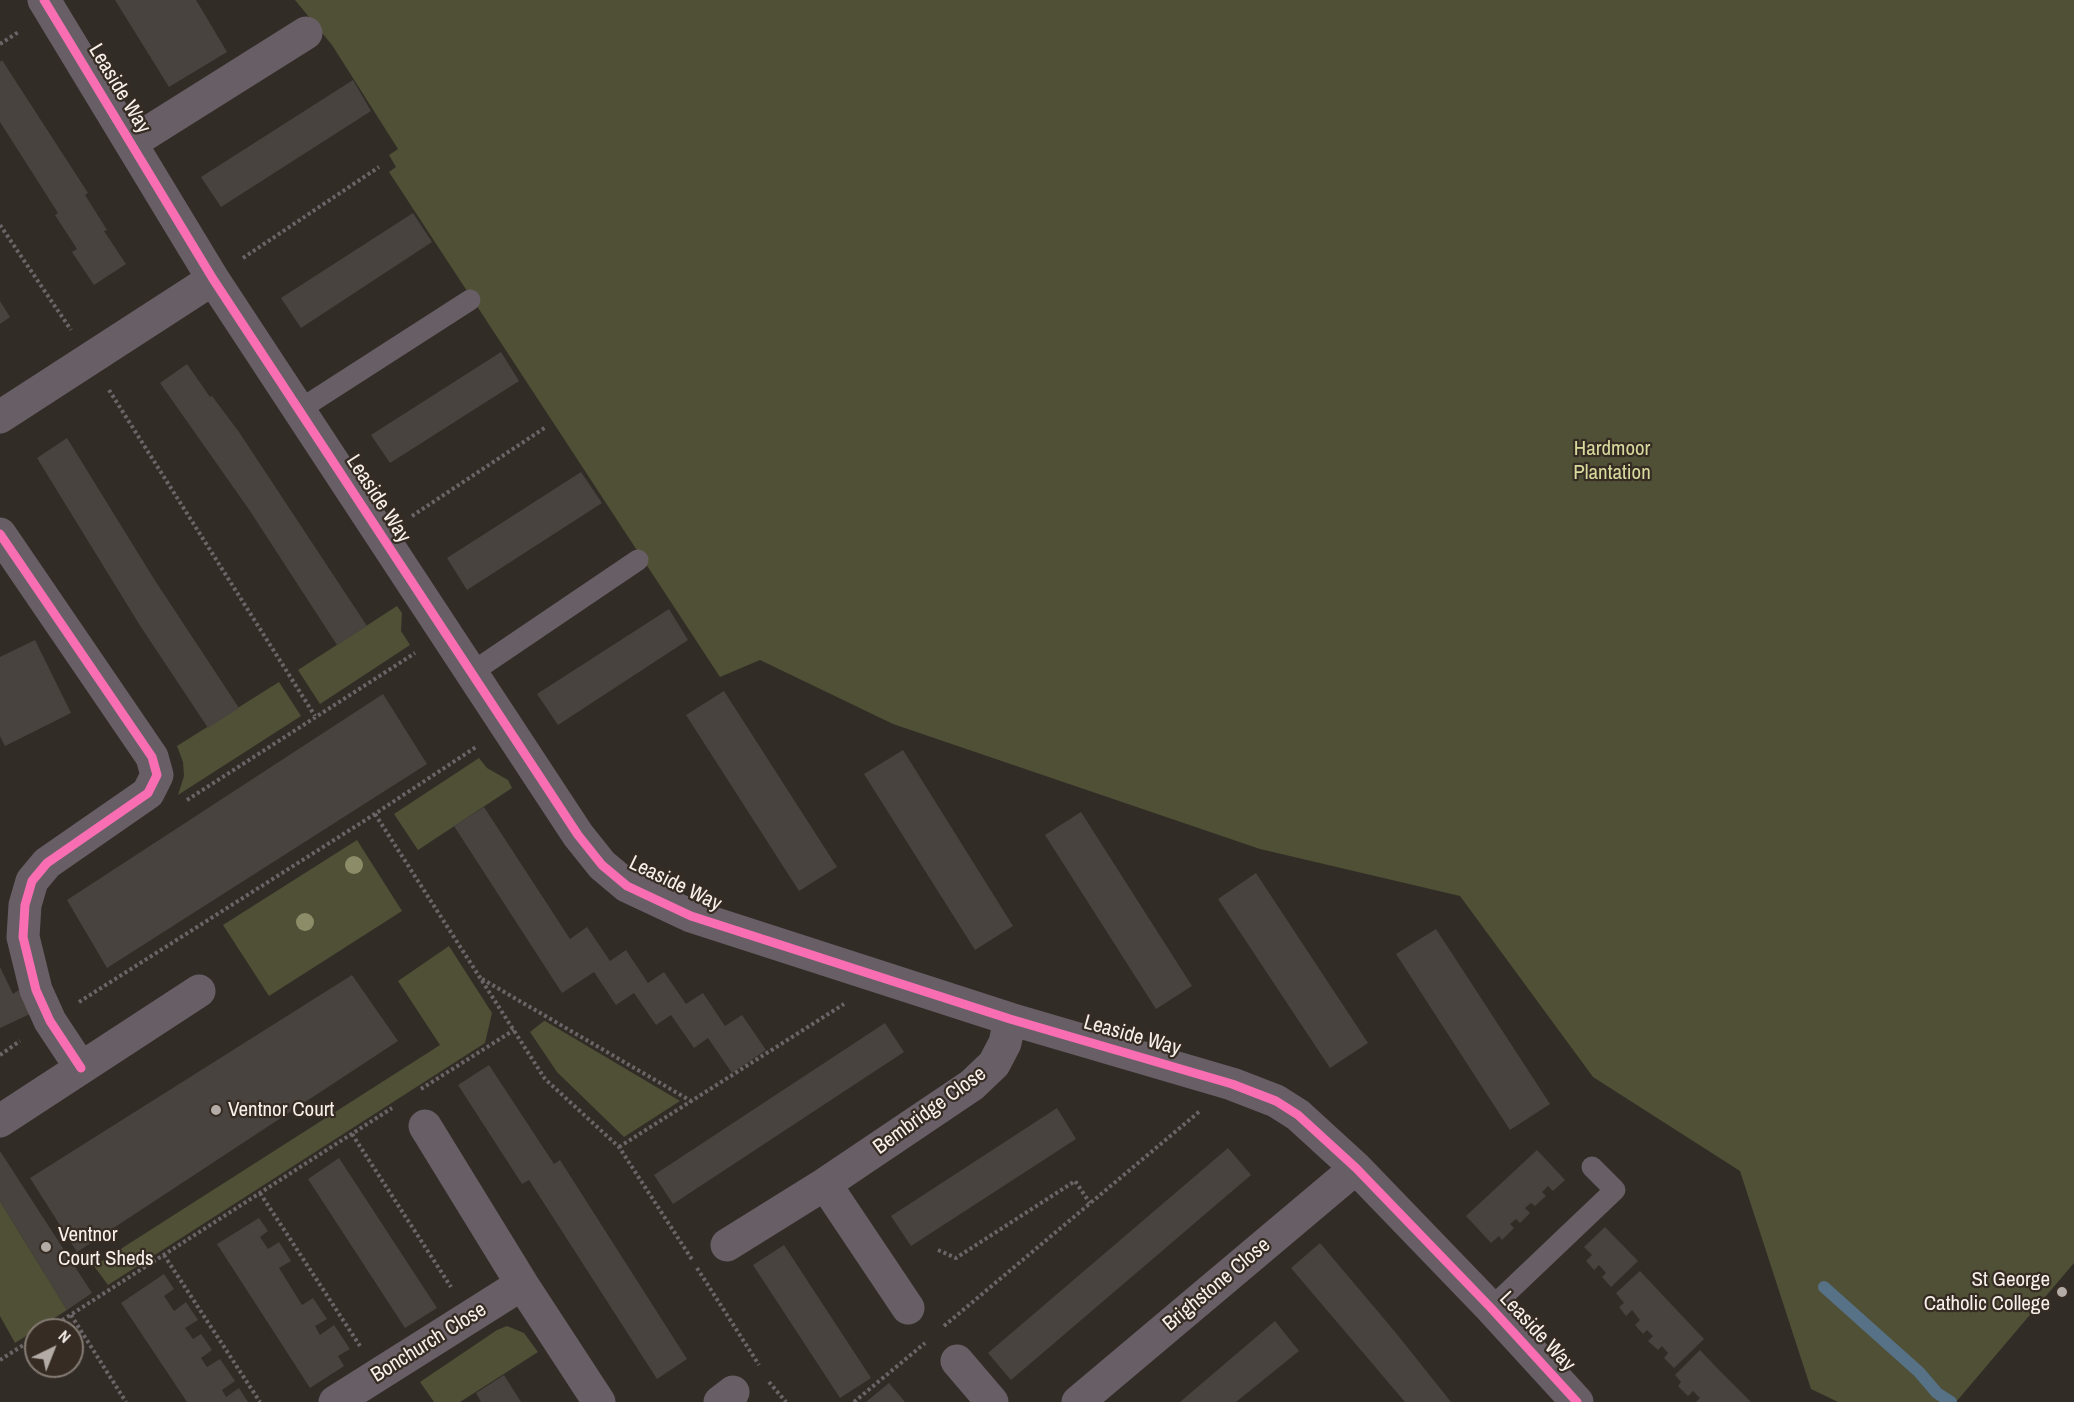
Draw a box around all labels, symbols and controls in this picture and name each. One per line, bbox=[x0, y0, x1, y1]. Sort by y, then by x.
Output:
street label: Leaside Way bbox=[82, 40, 156, 138]
park label: Hardmoor Plantation bbox=[1573, 436, 1651, 486]
street label: Leaside Way bbox=[340, 450, 416, 548]
street label: Leaside Way bbox=[625, 851, 725, 917]
street label: Leaside Way bbox=[1081, 1010, 1183, 1062]
street label: Bembridge Close bbox=[869, 1062, 991, 1160]
place label: Ventnor Court bbox=[228, 1097, 334, 1123]
marker: Ventnor Court bbox=[209, 1103, 223, 1117]
place label: Ventnor Court Sheds bbox=[58, 1222, 154, 1272]
street label: Brighstone Close bbox=[1158, 1233, 1276, 1337]
marker: Ventnor Court Sheds bbox=[39, 1240, 53, 1254]
place label: St George Catholic College bbox=[1924, 1267, 2050, 1317]
marker: St George Catholic College bbox=[2055, 1285, 2069, 1299]
street label: Leaside Way bbox=[1494, 1287, 1580, 1377]
street label: Bonchurch Close bbox=[367, 1298, 491, 1388]
north arrow bbox=[24, 1318, 84, 1378]
text: N bbox=[54, 1325, 76, 1348]

